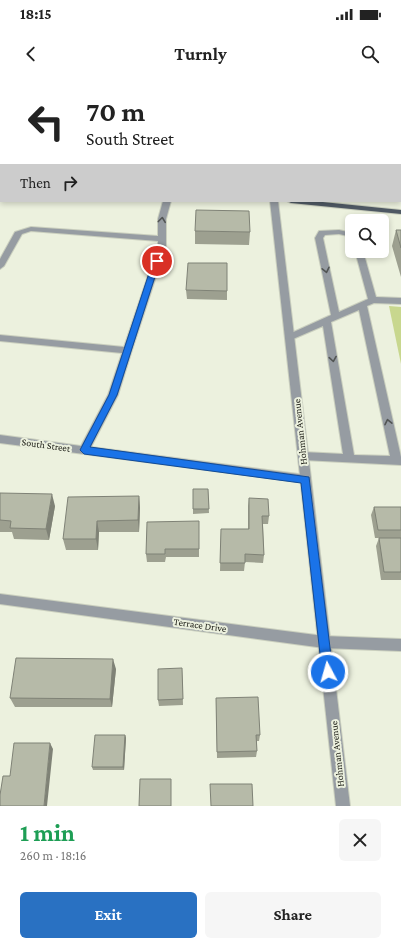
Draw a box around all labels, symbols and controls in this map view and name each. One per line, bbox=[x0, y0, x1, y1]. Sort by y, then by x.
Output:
text: 18:15 bbox=[20, 6, 51, 22]
icon: back bbox=[20, 43, 42, 65]
icon: search bbox=[359, 43, 381, 65]
text: Turnly bbox=[174, 44, 227, 64]
icon: left bbox=[20, 96, 72, 148]
text: 70 m bbox=[86, 96, 145, 127]
text: South Street bbox=[86, 129, 174, 149]
icon: right bbox=[59, 172, 81, 194]
text: Then bbox=[20, 175, 51, 191]
map controls bbox=[345, 214, 389, 258]
button: search bbox=[345, 214, 389, 258]
one-way arrow bbox=[157, 217, 166, 223]
pin bbox=[140, 244, 174, 278]
icon: arrive bbox=[146, 250, 168, 272]
one-way arrow bbox=[322, 267, 330, 274]
one-way arrow bbox=[328, 356, 337, 362]
street label: Hohman Avenue bbox=[291, 398, 309, 466]
one-way arrow bbox=[385, 419, 393, 425]
street label: South Street bbox=[21, 436, 72, 454]
street label: Terrace Drive bbox=[173, 616, 228, 634]
position arrow bbox=[307, 651, 349, 693]
street label: Hohman Avenue bbox=[328, 720, 346, 788]
text: 1 min bbox=[20, 819, 75, 846]
button: close bbox=[339, 819, 381, 861]
text: 260 m · 18:16 bbox=[20, 848, 86, 863]
button: Exit bbox=[20, 892, 197, 938]
button: Share bbox=[205, 892, 381, 938]

